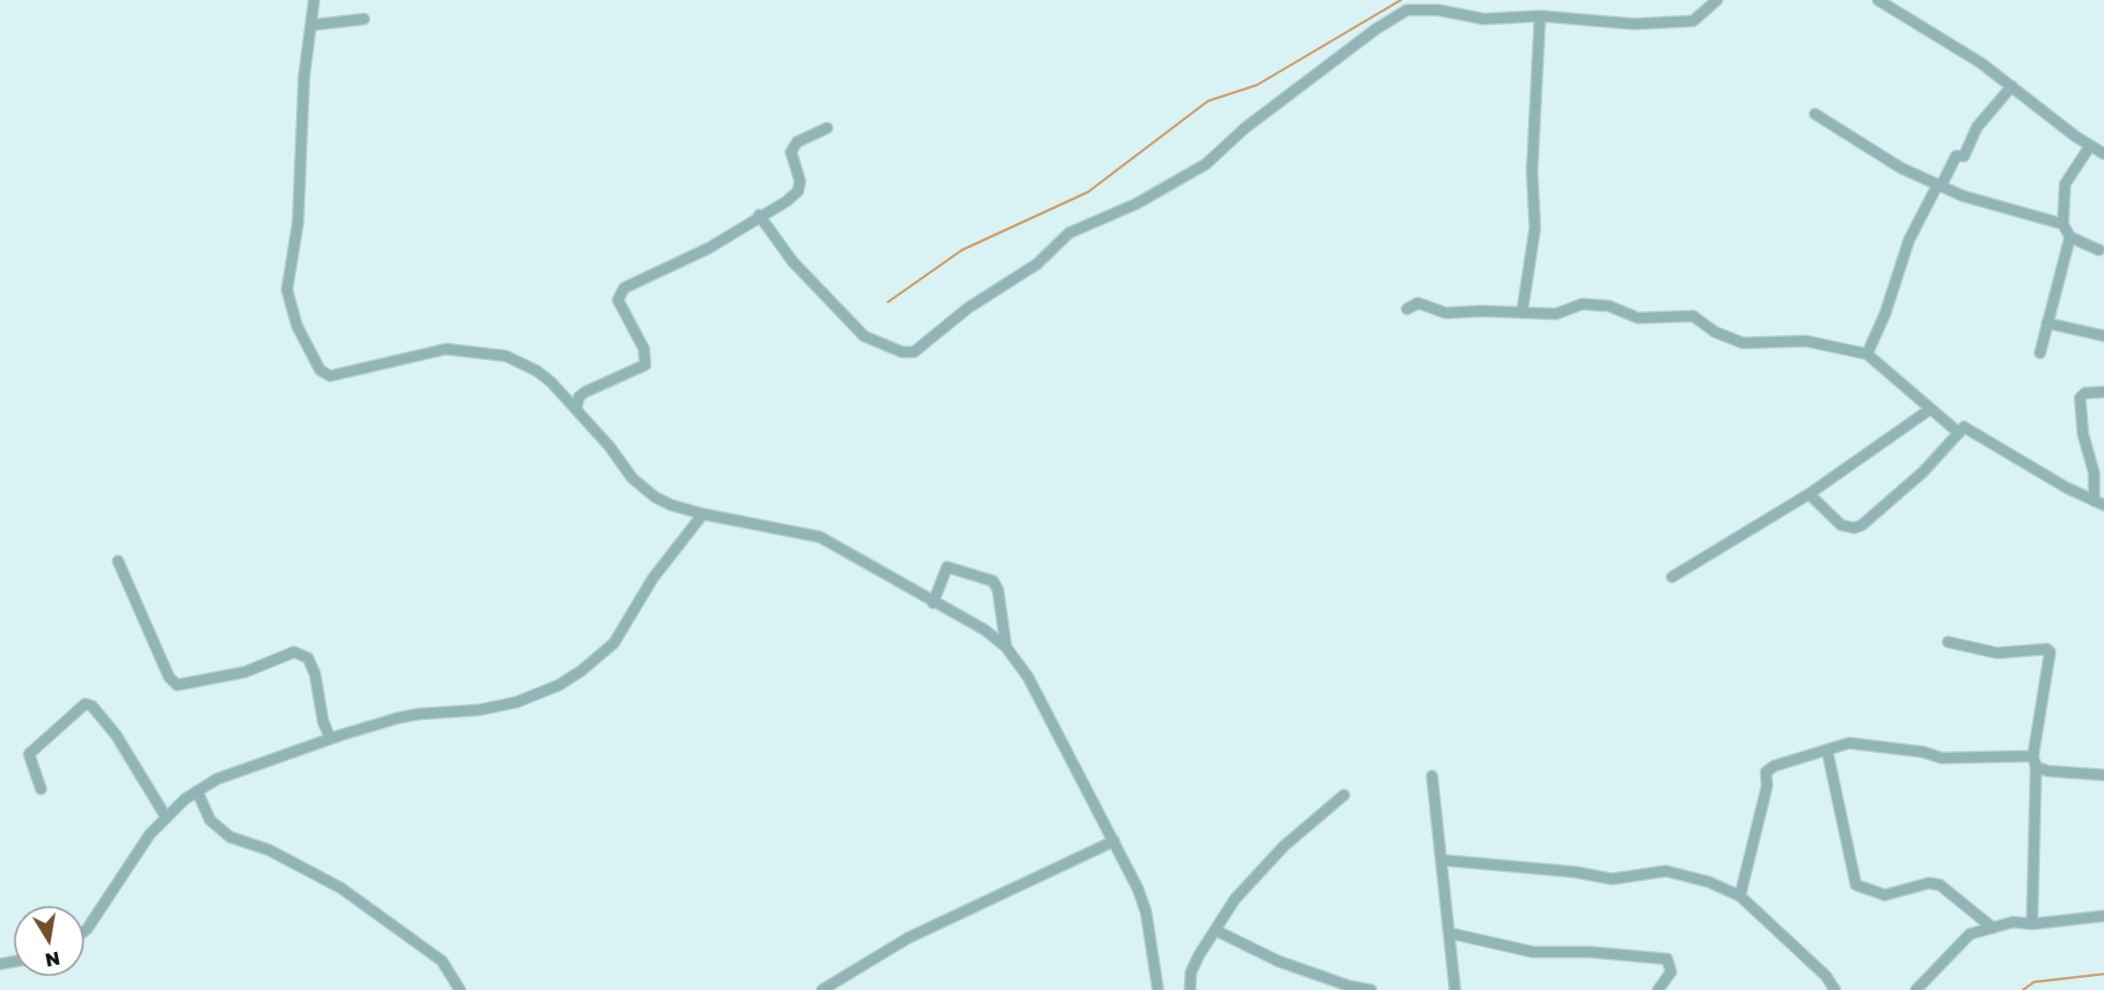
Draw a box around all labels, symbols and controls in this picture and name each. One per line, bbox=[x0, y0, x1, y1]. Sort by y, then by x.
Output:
north arrow bbox=[14, 906, 84, 976]
text: N bbox=[43, 947, 62, 973]

